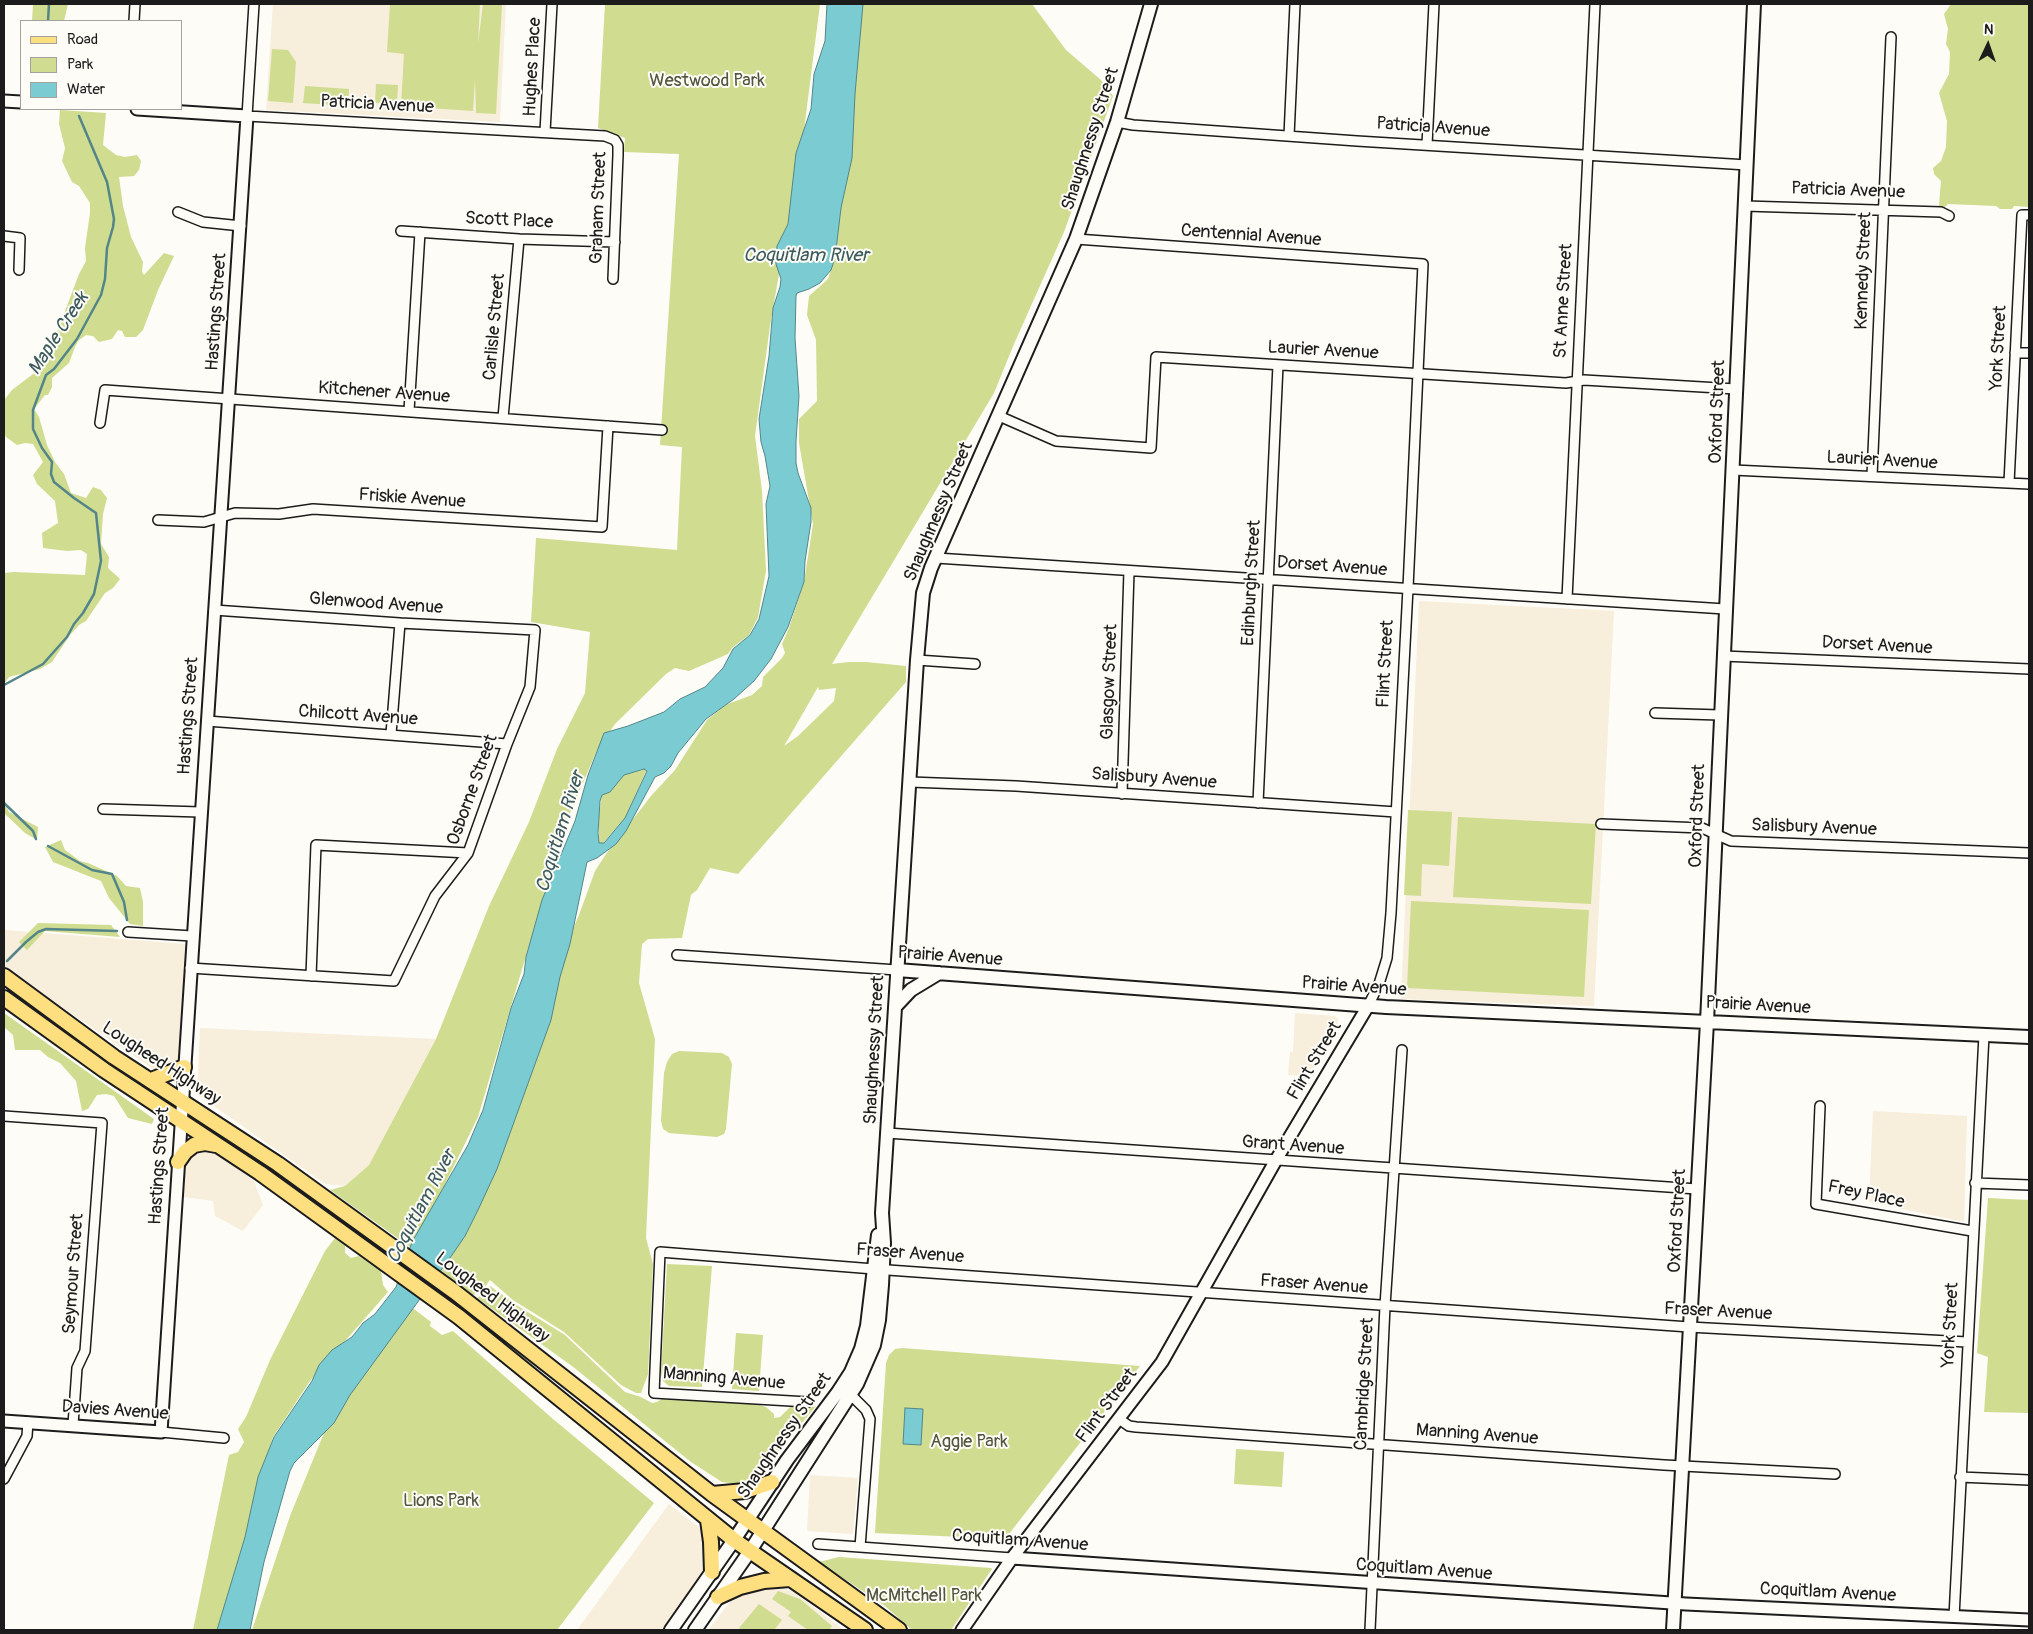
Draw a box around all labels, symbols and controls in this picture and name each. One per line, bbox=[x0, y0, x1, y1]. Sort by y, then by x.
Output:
street label: Hughes Place bbox=[520, 17, 546, 117]
legend bbox=[20, 20, 182, 110]
north arrow bbox=[1963, 20, 2013, 70]
text: N bbox=[1984, 21, 1994, 38]
text: Road bbox=[67, 30, 98, 49]
text: Park bbox=[67, 55, 93, 74]
street label: Shaughnessy Street bbox=[1058, 65, 1124, 213]
park label: Westwood Park bbox=[649, 70, 765, 92]
text: Water bbox=[67, 80, 105, 99]
street label: Patricia Avenue bbox=[320, 91, 434, 119]
street label: Patricia Avenue bbox=[1375, 113, 1491, 143]
street label: Graham Street bbox=[586, 152, 612, 264]
street label: Patricia Avenue bbox=[1791, 178, 1905, 204]
street label: Scott Place bbox=[464, 208, 554, 234]
street label: Kennedy Street bbox=[1851, 212, 1877, 330]
street label: Centennial Avenue bbox=[1180, 220, 1322, 252]
street label: St Anne Street bbox=[1550, 243, 1578, 359]
water label: Coquitlam River bbox=[743, 245, 869, 267]
street label: Hastings Street bbox=[202, 252, 232, 372]
street label: Carlisle Street bbox=[480, 273, 510, 381]
water label: Maple Creek bbox=[24, 288, 94, 380]
street label: York Street bbox=[1986, 305, 2012, 391]
street label: Laurier Avenue bbox=[1267, 337, 1379, 365]
street label: Oxford Street bbox=[1705, 360, 1731, 464]
street label: Kitchener Avenue bbox=[317, 378, 451, 408]
street label: Shaughnessy Street bbox=[900, 439, 978, 585]
street label: Laurier Avenue bbox=[1826, 447, 1938, 475]
street label: Friskie Avenue bbox=[358, 484, 466, 514]
street label: Edinburgh Street bbox=[1238, 519, 1266, 647]
street label: Dorset Avenue bbox=[1276, 552, 1388, 582]
street label: Glenwood Avenue bbox=[308, 589, 444, 619]
street label: Flint Street bbox=[1373, 619, 1399, 709]
street label: Glasgow Street bbox=[1097, 624, 1123, 740]
street label: Dorset Avenue bbox=[1821, 632, 1933, 660]
street label: Hastings Street bbox=[174, 656, 204, 776]
street label: Chilcott Avenue bbox=[298, 701, 418, 731]
street label: Osborne Street bbox=[443, 732, 503, 848]
street label: Salisbury Avenue bbox=[1091, 764, 1217, 794]
street label: Oxford Street bbox=[1685, 764, 1711, 868]
water label: Coquitlam River bbox=[532, 769, 590, 895]
street label: Salisbury Avenue bbox=[1751, 815, 1877, 841]
street label: Prairie Avenue bbox=[897, 943, 1003, 971]
street label: Prairie Avenue bbox=[1301, 973, 1407, 1001]
street label: Shaughnessy Street bbox=[860, 975, 890, 1125]
street label: Prairie Avenue bbox=[1705, 992, 1811, 1020]
street label: Lougheed Highway bbox=[97, 1017, 225, 1111]
street label: Flint Street bbox=[1283, 1018, 1347, 1104]
street label: Hastings Street bbox=[145, 1106, 175, 1226]
street label: Grant Avenue bbox=[1241, 1132, 1345, 1160]
water label: Coquitlam River bbox=[382, 1146, 462, 1268]
street label: Oxford Street bbox=[1664, 1169, 1692, 1273]
street label: Frey Place bbox=[1826, 1176, 1906, 1214]
street label: Seymour Street bbox=[59, 1213, 89, 1335]
street label: Fraser Avenue bbox=[855, 1239, 965, 1269]
street label: Lougheed Highway bbox=[431, 1248, 553, 1348]
street label: Fraser Avenue bbox=[1259, 1270, 1369, 1300]
street label: York Street bbox=[1938, 1282, 1964, 1368]
street label: Fraser Avenue bbox=[1663, 1298, 1773, 1326]
street label: Cambridge Street bbox=[1351, 1317, 1379, 1451]
street label: Manning Avenue bbox=[662, 1363, 786, 1395]
street label: Flint Street bbox=[1072, 1364, 1142, 1448]
street label: Shaughnessy Street bbox=[733, 1369, 837, 1503]
street label: Davies Avenue bbox=[61, 1396, 169, 1426]
street label: Manning Avenue bbox=[1415, 1420, 1539, 1450]
park label: Aggie Park bbox=[930, 1431, 1008, 1453]
park label: Lions Park bbox=[403, 1490, 479, 1512]
street label: Coquitlam Avenue bbox=[951, 1525, 1089, 1557]
street label: Coquitlam Avenue bbox=[1355, 1554, 1493, 1586]
street label: Coquitlam Avenue bbox=[1759, 1579, 1897, 1607]
park label: McMitchell Park bbox=[866, 1585, 982, 1607]

